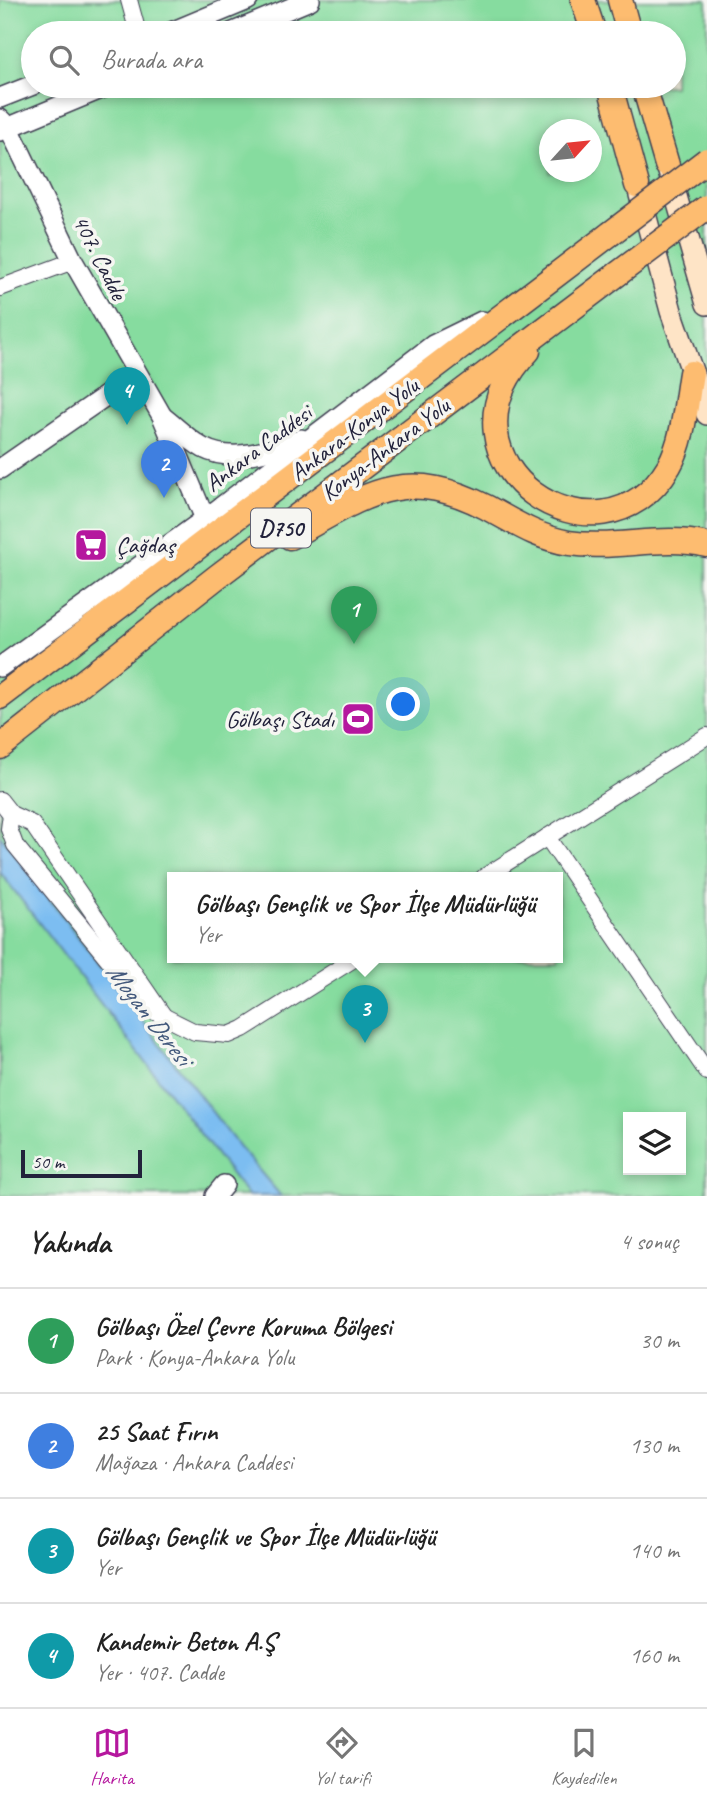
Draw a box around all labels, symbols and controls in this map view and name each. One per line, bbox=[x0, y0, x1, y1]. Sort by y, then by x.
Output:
search box bbox=[21, 21, 686, 98]
icon: search bbox=[45, 41, 83, 79]
text: Burada ara bbox=[101, 43, 202, 76]
north arrow bbox=[539, 119, 602, 182]
street label: 407. Cadde bbox=[66, 209, 135, 307]
pin: 4 bbox=[104, 367, 150, 425]
street label: Ankara-Konya Yolu bbox=[284, 370, 426, 487]
street label: Konya-Ankara Yolu bbox=[315, 390, 457, 507]
street label: Ankara Caddesi bbox=[198, 396, 320, 498]
pin: 2 bbox=[141, 440, 187, 498]
road number: D750 bbox=[251, 508, 311, 548]
supermarket icon: Çağdaş bbox=[72, 526, 110, 564]
place label: Çağdaş bbox=[116, 530, 177, 560]
pin: 1 bbox=[331, 586, 377, 644]
your location bbox=[386, 687, 420, 721]
sports icon: Gölbaşı Stadı bbox=[339, 700, 377, 738]
place label: Gölbaşı Stadı bbox=[226, 704, 336, 734]
popup bbox=[167, 872, 563, 963]
text: Gölbaşı Gençlik ve Spor İlçe Müdürlüğü bbox=[195, 887, 535, 920]
text: Yer bbox=[195, 920, 221, 949]
water label: Mogan Deresi bbox=[99, 956, 203, 1076]
pin: 3 bbox=[342, 985, 388, 1043]
map controls bbox=[623, 1112, 686, 1175]
button: layers bbox=[623, 1112, 686, 1175]
scale bar bbox=[21, 1147, 142, 1179]
text: 50 m bbox=[32, 1150, 64, 1174]
text: Yakında bbox=[28, 1223, 110, 1261]
text: 4 sonuç bbox=[620, 1227, 679, 1256]
text: Gölbaşı Özel Çevre Koruma Bölgesi bbox=[95, 1310, 392, 1343]
text: 1 bbox=[46, 1326, 56, 1355]
text: 30 m bbox=[640, 1326, 679, 1355]
text: Park · Konya-Ankara Yolu bbox=[95, 1343, 294, 1372]
text: 25 Saat Fırın bbox=[95, 1415, 217, 1448]
text: 2 bbox=[46, 1431, 56, 1460]
text: 130 m bbox=[630, 1431, 679, 1460]
text: Mağaza · Ankara Caddesi bbox=[95, 1448, 293, 1477]
text: Gölbaşı Gençlik ve Spor İlçe Müdürlüğü bbox=[95, 1520, 435, 1553]
text: 3 bbox=[46, 1536, 56, 1565]
text: 140 m bbox=[630, 1536, 679, 1565]
text: Yer bbox=[95, 1553, 121, 1582]
text: Kandemir Beton A.Ş bbox=[95, 1625, 275, 1658]
text: 4 bbox=[46, 1641, 56, 1670]
text: 160 m bbox=[630, 1641, 679, 1670]
text: Yer · 407. Cadde bbox=[95, 1658, 224, 1687]
tab: Harita bbox=[90, 1724, 134, 1790]
tab: Yol tarifi bbox=[314, 1724, 370, 1790]
tab: Kaydedilen bbox=[551, 1724, 617, 1790]

